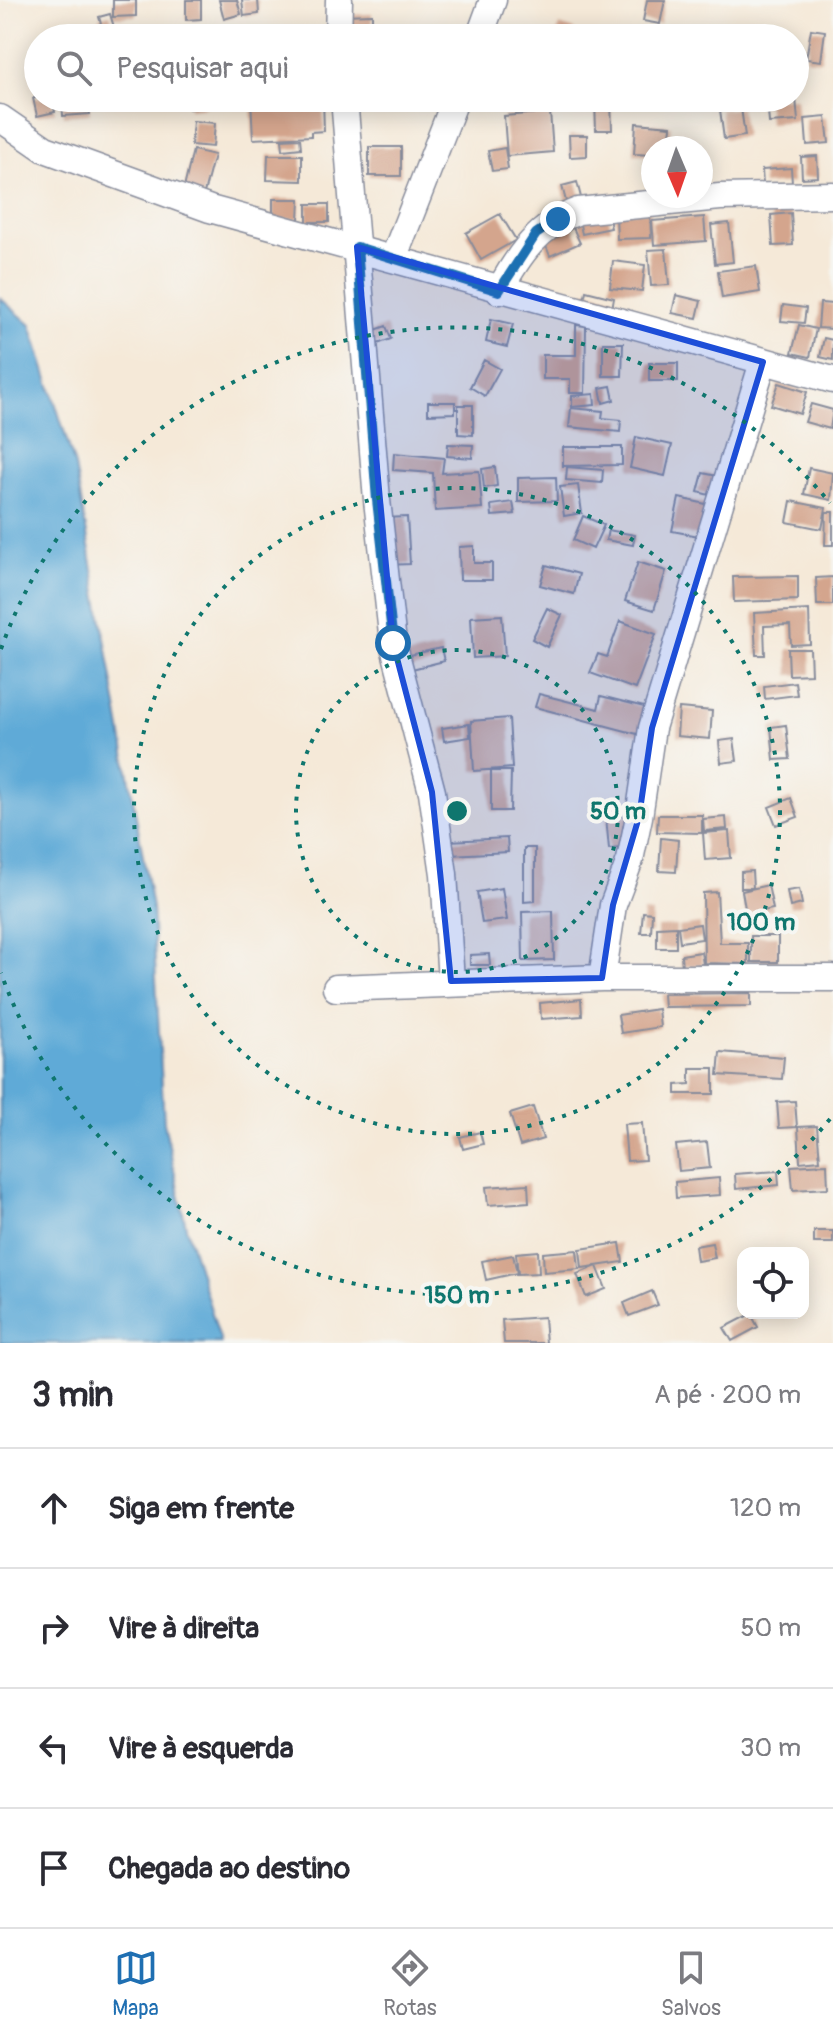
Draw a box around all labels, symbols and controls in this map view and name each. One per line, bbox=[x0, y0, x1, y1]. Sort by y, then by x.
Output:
search box bbox=[24, 24, 809, 112]
icon: search bbox=[52, 46, 96, 90]
text: Pesquisar aqui bbox=[116, 50, 288, 87]
north arrow bbox=[641, 136, 713, 208]
route end bbox=[540, 201, 576, 237]
route start bbox=[375, 625, 411, 661]
centre of rings bbox=[443, 797, 471, 825]
text: 50 m bbox=[590, 797, 646, 826]
text: 100 m bbox=[727, 908, 795, 937]
map controls bbox=[737, 1247, 809, 1319]
button: locate bbox=[737, 1247, 809, 1319]
text: 150 m bbox=[424, 1281, 490, 1310]
text: 3 min bbox=[32, 1374, 114, 1417]
text: A pé · 200 m bbox=[654, 1379, 801, 1411]
icon: ahead bbox=[32, 1486, 76, 1530]
text: Siga em frente bbox=[108, 1490, 294, 1527]
text: 120 m bbox=[730, 1492, 801, 1524]
icon: right bbox=[32, 1606, 76, 1650]
text: Vire à direita bbox=[108, 1610, 259, 1647]
text: 50 m bbox=[740, 1612, 801, 1644]
icon: left bbox=[32, 1726, 76, 1770]
text: Vire à esquerda bbox=[108, 1730, 294, 1767]
text: 30 m bbox=[740, 1732, 801, 1764]
icon: arrive bbox=[32, 1846, 76, 1890]
text: Chegada ao destino bbox=[108, 1850, 350, 1887]
tab: Mapa bbox=[112, 1946, 159, 2022]
tab: Rotas bbox=[383, 1946, 437, 2022]
tab: Salvos bbox=[661, 1946, 721, 2022]

